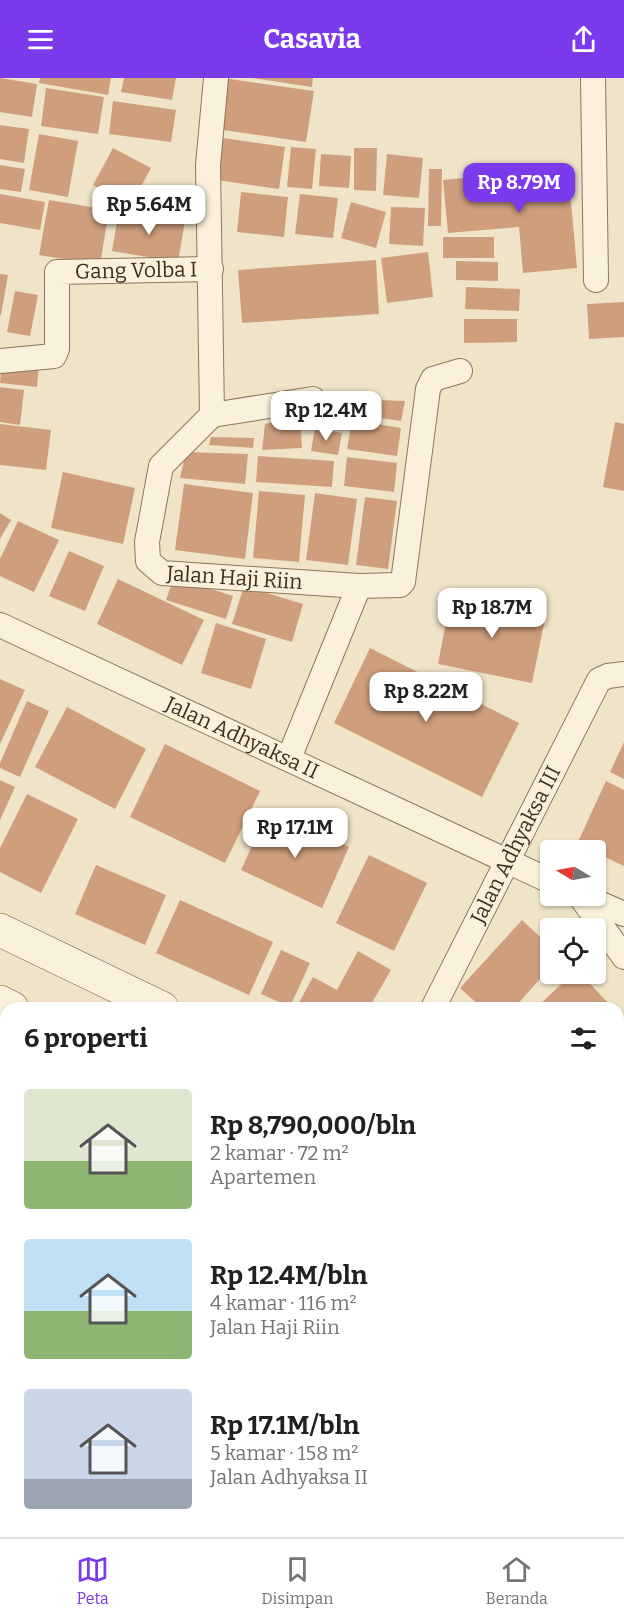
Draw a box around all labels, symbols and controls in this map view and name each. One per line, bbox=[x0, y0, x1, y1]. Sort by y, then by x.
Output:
icon: menu bbox=[24, 23, 57, 56]
text: Casavia bbox=[263, 23, 361, 55]
icon: share bbox=[567, 23, 600, 56]
pin: Rp 8.79M bbox=[457, 163, 581, 214]
text: Rp 8.79M bbox=[477, 170, 561, 194]
pin: Rp 5.64M bbox=[87, 185, 211, 236]
text: Rp 5.64M bbox=[106, 192, 192, 216]
street label: Gang Volba I bbox=[75, 256, 198, 285]
pin: Rp 12.4M bbox=[264, 391, 388, 442]
text: Rp 12.4M bbox=[285, 398, 367, 422]
street label: Jalan Haji Riin bbox=[165, 560, 303, 595]
pin: Rp 18.7M bbox=[430, 588, 554, 639]
text: Rp 18.7M bbox=[452, 595, 532, 619]
pin: Rp 8.22M bbox=[364, 672, 488, 723]
text: Rp 8.22M bbox=[384, 679, 468, 703]
street label: Jalan Adhyaksa II bbox=[160, 690, 323, 785]
street label: Jalan Adhyaksa III bbox=[464, 761, 566, 929]
pin: Rp 17.1M bbox=[233, 808, 357, 859]
text: Rp 17.1M bbox=[257, 815, 333, 839]
north arrow bbox=[540, 840, 606, 906]
map controls bbox=[540, 840, 606, 984]
button: locate bbox=[540, 918, 606, 984]
icon: filters bbox=[567, 1022, 600, 1055]
text: 6 properti bbox=[24, 1023, 147, 1054]
text: Rp 8,790,000/bln bbox=[210, 1110, 416, 1141]
icon: home bbox=[72, 1113, 144, 1185]
text: 2 kamar · 72 m² bbox=[210, 1141, 349, 1165]
text: Apartemen bbox=[210, 1165, 316, 1189]
text: Rp 12.4M/bln bbox=[210, 1260, 367, 1291]
icon: home bbox=[72, 1263, 144, 1335]
text: 4 kamar · 116 m² bbox=[210, 1291, 357, 1315]
text: Jalan Haji Riin bbox=[210, 1315, 340, 1339]
text: Rp 17.1M/bln bbox=[210, 1410, 359, 1441]
icon: home bbox=[72, 1413, 144, 1485]
text: 5 kamar · 158 m² bbox=[210, 1441, 358, 1465]
text: Jalan Adhyaksa II bbox=[210, 1465, 368, 1489]
tab: Peta bbox=[76, 1553, 109, 1608]
tab: Disimpan bbox=[261, 1553, 333, 1608]
tab: Beranda bbox=[486, 1553, 548, 1608]

